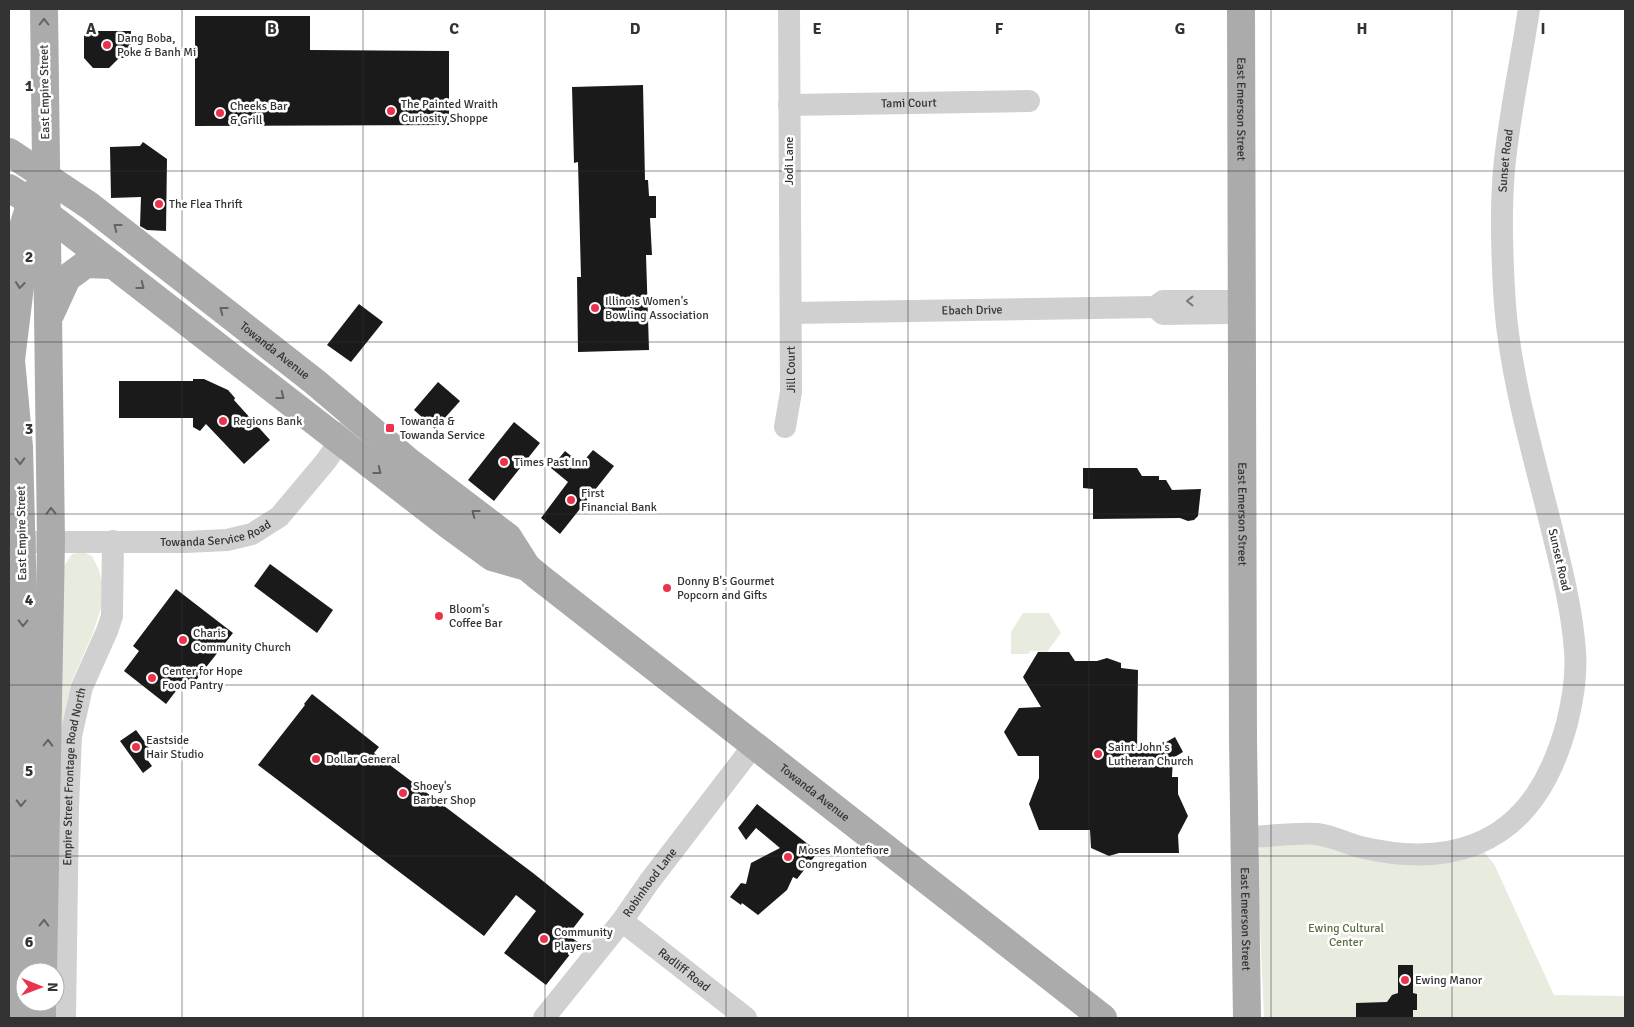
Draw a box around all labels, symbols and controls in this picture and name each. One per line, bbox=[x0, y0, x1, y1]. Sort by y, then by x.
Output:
one-way arrow bbox=[39, 18, 49, 26]
text: A bbox=[86, 19, 97, 39]
text: B bbox=[267, 19, 277, 39]
text: C bbox=[449, 19, 459, 39]
text: D bbox=[630, 19, 641, 39]
text: E bbox=[812, 19, 822, 39]
text: F bbox=[995, 19, 1004, 39]
text: G bbox=[1175, 19, 1185, 39]
text: H bbox=[1357, 19, 1367, 39]
text: I bbox=[1540, 19, 1546, 39]
place label: Dang Boba, Poke & Banh Mi bbox=[117, 31, 196, 60]
marker: Dang Boba, Poke & Banh Mi bbox=[101, 39, 113, 51]
street label: East Empire Street bbox=[37, 44, 53, 140]
street label: East Emerson Street bbox=[1234, 57, 1249, 161]
text: 1 bbox=[25, 76, 34, 96]
street label: Tami Court bbox=[881, 95, 937, 111]
place label: The Painted Wraith Curiosity Shoppe bbox=[401, 97, 498, 126]
place label: Cheeks Bar & Grill bbox=[230, 99, 288, 128]
marker: The Painted Wraith Curiosity Shoppe bbox=[385, 105, 397, 117]
marker: Cheeks Bar & Grill bbox=[214, 107, 226, 119]
street label: Sunset Road bbox=[1495, 128, 1516, 193]
street label: Jodi Lane bbox=[782, 137, 797, 185]
place label: The Flea Thrift bbox=[169, 197, 243, 212]
marker: The Flea Thrift bbox=[153, 198, 165, 210]
one-way arrow bbox=[113, 223, 122, 232]
text: 2 bbox=[25, 247, 33, 267]
one-way arrow bbox=[15, 281, 26, 289]
one-way arrow bbox=[135, 281, 144, 289]
place label: Illinois Women's Bowling Association bbox=[605, 294, 709, 323]
one-way arrow bbox=[1186, 296, 1194, 306]
marker: Illinois Women's Bowling Association bbox=[589, 302, 601, 314]
street label: Ebach Drive bbox=[941, 302, 1003, 318]
one-way arrow bbox=[220, 307, 229, 315]
street label: Towanda Avenue bbox=[237, 319, 313, 383]
street label: Jill Court bbox=[783, 346, 799, 393]
one-way arrow bbox=[275, 390, 284, 398]
place label: Regions Bank bbox=[233, 414, 302, 429]
place label: Towanda & Towanda Service bbox=[400, 414, 485, 443]
marker: Regions Bank bbox=[217, 415, 229, 427]
text: 3 bbox=[25, 419, 33, 439]
marker: Towanda & Towanda Service bbox=[384, 422, 396, 434]
place label: Times Past Inn bbox=[514, 455, 588, 470]
marker: Times Past Inn bbox=[498, 456, 510, 468]
one-way arrow bbox=[15, 457, 25, 465]
street label: East Emerson Street bbox=[1235, 462, 1250, 566]
one-way arrow bbox=[372, 465, 381, 473]
street label: East Empire Street bbox=[14, 485, 30, 581]
place label: First Financial Bank bbox=[581, 486, 657, 515]
marker: First Financial Bank bbox=[565, 494, 577, 506]
one-way arrow bbox=[46, 507, 56, 514]
one-way arrow bbox=[472, 510, 481, 518]
street label: Towanda Service Road bbox=[160, 517, 274, 550]
street label: Sunset Road bbox=[1545, 527, 1573, 593]
place label: Donny B's Gourmet Popcorn and Gifts bbox=[677, 574, 774, 603]
marker: Donny B's Gourmet Popcorn and Gifts bbox=[661, 582, 673, 594]
text: 4 bbox=[25, 590, 34, 610]
place label: Bloom's Coffee Bar bbox=[449, 602, 503, 631]
marker: Bloom's Coffee Bar bbox=[433, 610, 445, 622]
one-way arrow bbox=[18, 620, 28, 627]
place label: Charis Community Church bbox=[193, 626, 291, 655]
marker: Charis Community Church bbox=[177, 634, 189, 646]
place label: Center for Hope Food Pantry bbox=[162, 664, 243, 693]
marker: Center for Hope Food Pantry bbox=[146, 672, 158, 684]
street label: Empire Street Frontage Road North bbox=[60, 686, 89, 866]
place label: Eastside Hair Studio bbox=[146, 733, 204, 762]
one-way arrow bbox=[43, 739, 53, 747]
place label: Saint John's Lutheran Church bbox=[1108, 740, 1194, 769]
marker: Eastside Hair Studio bbox=[130, 741, 142, 753]
marker: Saint John's Lutheran Church bbox=[1092, 748, 1104, 760]
place label: Dollar General bbox=[326, 752, 401, 767]
marker: Dollar General bbox=[310, 753, 322, 765]
text: 5 bbox=[25, 761, 33, 781]
street label: Towanda Avenue bbox=[777, 761, 853, 825]
place label: Shoey's Barber Shop bbox=[413, 779, 476, 808]
marker: Shoey's Barber Shop bbox=[397, 787, 409, 799]
one-way arrow bbox=[16, 800, 26, 807]
place label: Moses Montefiore Congregation bbox=[798, 843, 889, 872]
street label: Robinhood Lane bbox=[619, 845, 680, 920]
marker: Moses Montefiore Congregation bbox=[782, 851, 794, 863]
street label: East Emerson Street bbox=[1237, 867, 1254, 971]
one-way arrow bbox=[39, 919, 49, 927]
park label: Ewing Cultural Center bbox=[1308, 921, 1384, 950]
place label: Community Players bbox=[554, 925, 613, 954]
text: 6 bbox=[25, 932, 34, 952]
marker: Community Players bbox=[538, 933, 550, 945]
street label: Radliff Road bbox=[655, 945, 713, 995]
north arrow bbox=[15, 962, 65, 1012]
place label: Ewing Manor bbox=[1415, 973, 1483, 988]
marker: Ewing Manor bbox=[1399, 974, 1411, 986]
text: N bbox=[44, 982, 61, 992]

